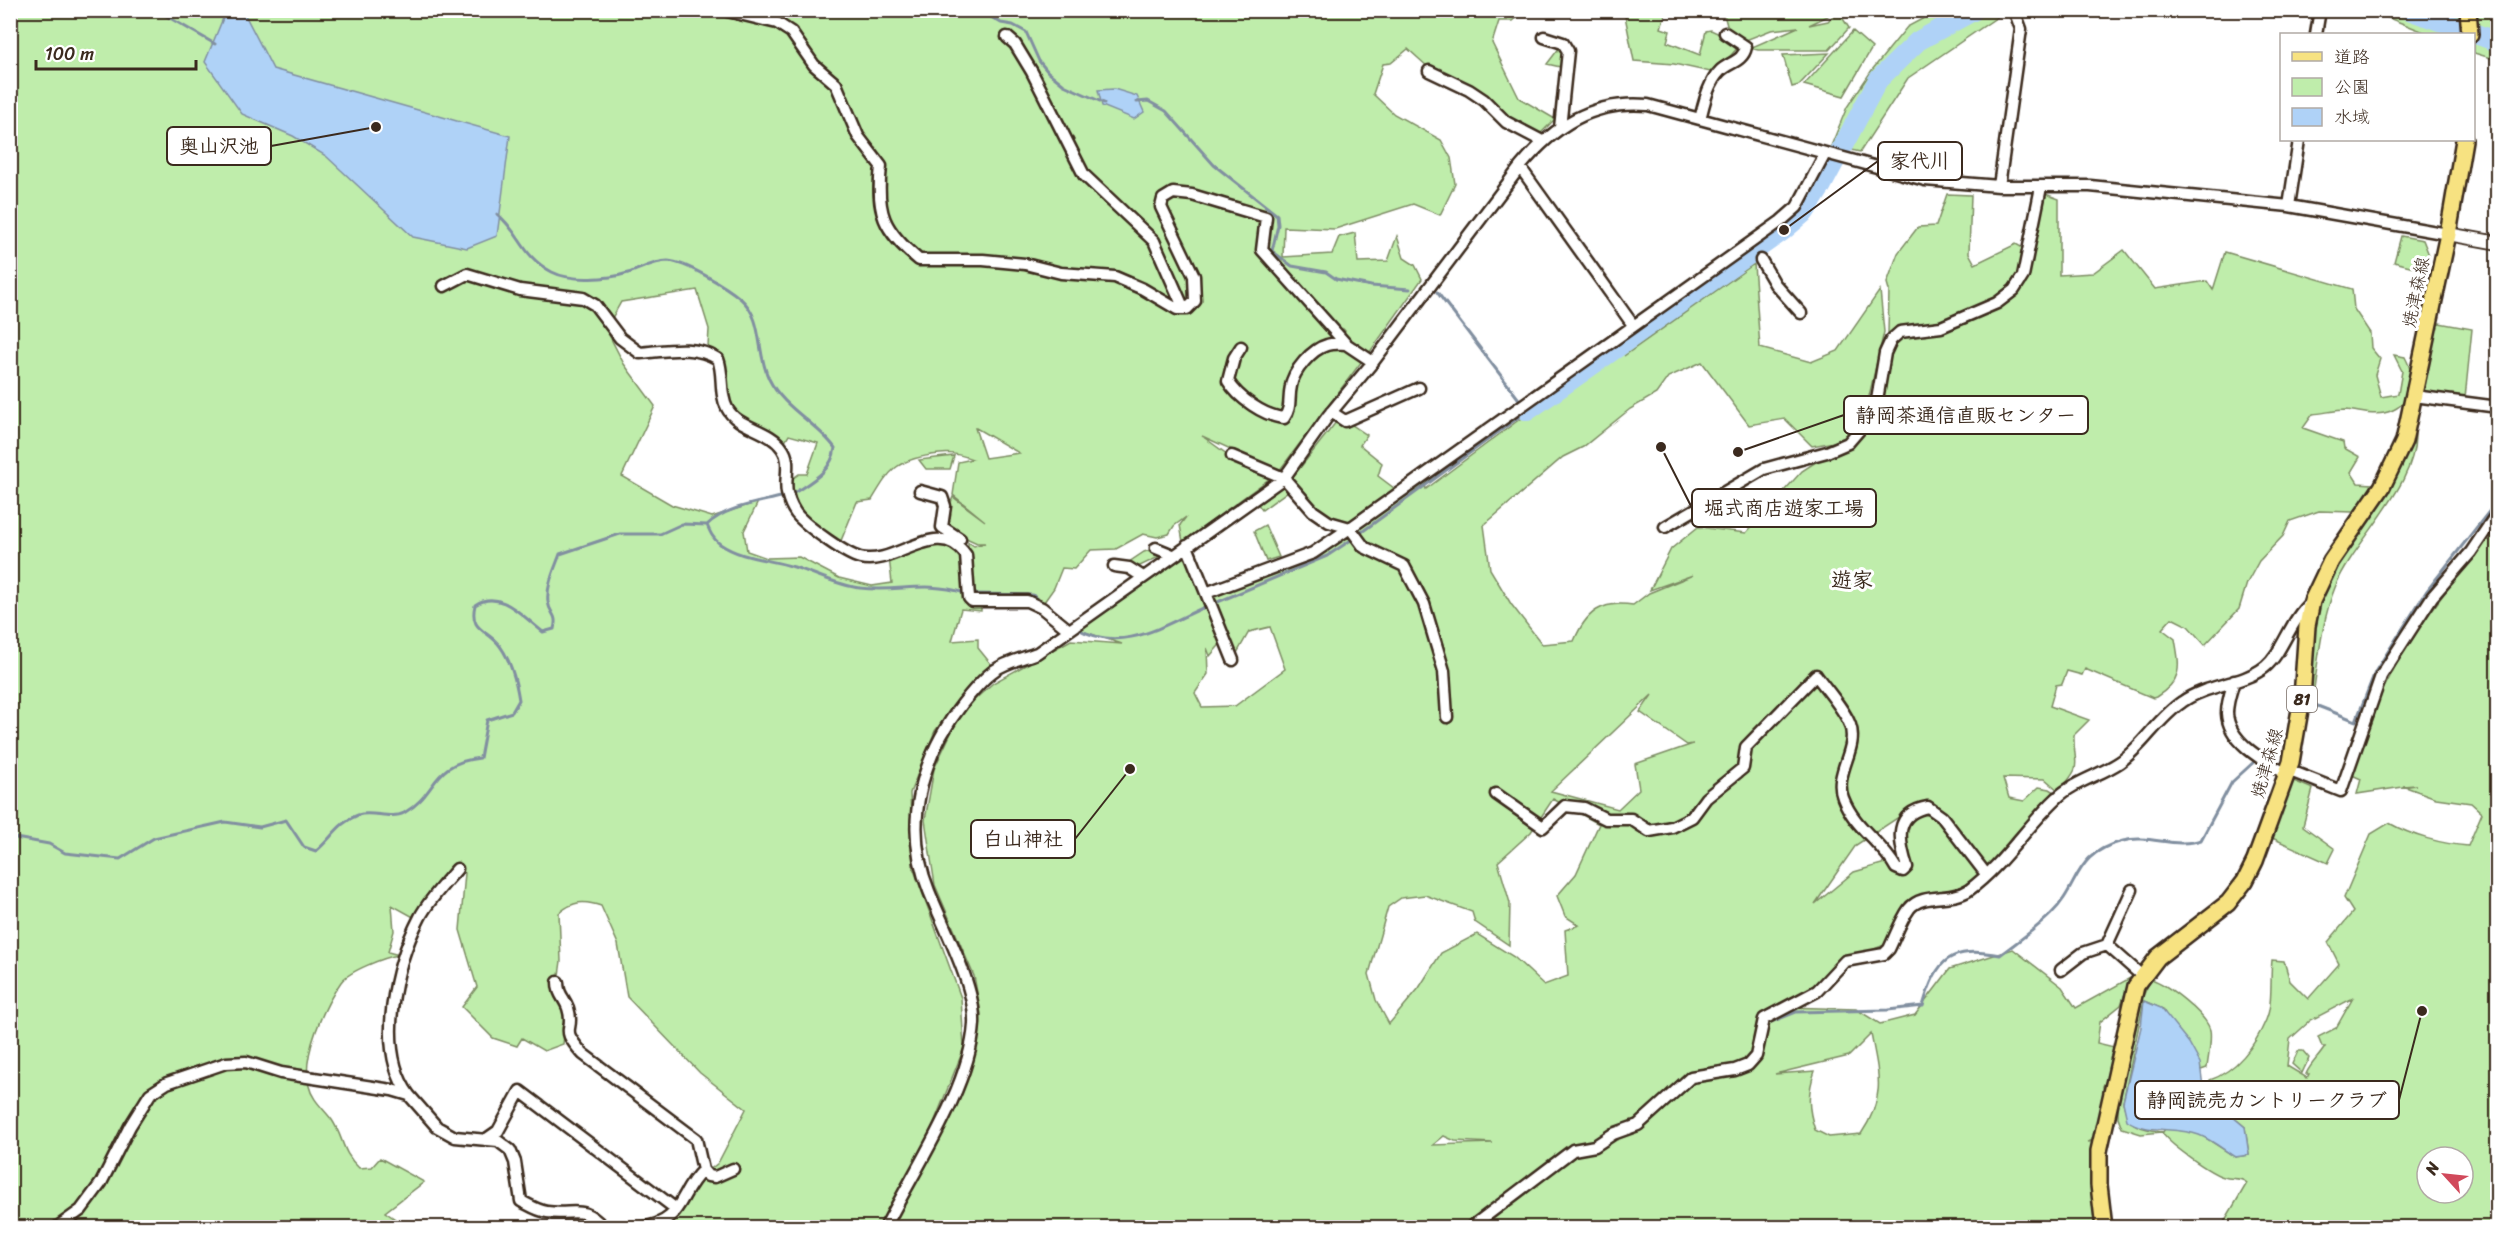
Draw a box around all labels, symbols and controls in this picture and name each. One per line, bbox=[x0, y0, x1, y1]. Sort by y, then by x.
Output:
scale bar bbox=[36, 33, 196, 71]
legend bbox=[2280, 33, 2475, 141]
text: 100 m bbox=[45, 38, 94, 70]
text: 道路 bbox=[2334, 41, 2370, 73]
text: 公園 bbox=[2334, 71, 2370, 103]
text: 水域 bbox=[2334, 101, 2370, 133]
callout: 奥山沢池 bbox=[167, 127, 271, 165]
text: 奥山沢池 bbox=[179, 129, 259, 164]
callout: 家代川 bbox=[1878, 142, 1962, 180]
text: 家代川 bbox=[1890, 144, 1950, 179]
street label: 焼津森線 bbox=[2393, 253, 2439, 331]
callout: 静岡茶通信直販センター bbox=[1844, 396, 2088, 434]
text: 静岡茶通信直販センター bbox=[1856, 398, 2076, 433]
callout: 堀式商店遊家工場 bbox=[1692, 489, 1876, 527]
text: 堀式商店遊家工場 bbox=[1704, 491, 1864, 526]
district label: 遊家 bbox=[1831, 561, 1873, 599]
road number: 81 bbox=[2287, 686, 2317, 712]
street label: 焼津森線 bbox=[2242, 724, 2292, 802]
callout: 白山神社 bbox=[971, 820, 1075, 858]
text: 白山神社 bbox=[983, 822, 1063, 857]
callout: 静岡読売カントリークラブ bbox=[2135, 1081, 2399, 1119]
text: 静岡読売カントリークラブ bbox=[2147, 1083, 2387, 1118]
north arrow bbox=[2415, 1145, 2475, 1205]
text: N bbox=[2416, 1156, 2448, 1181]

